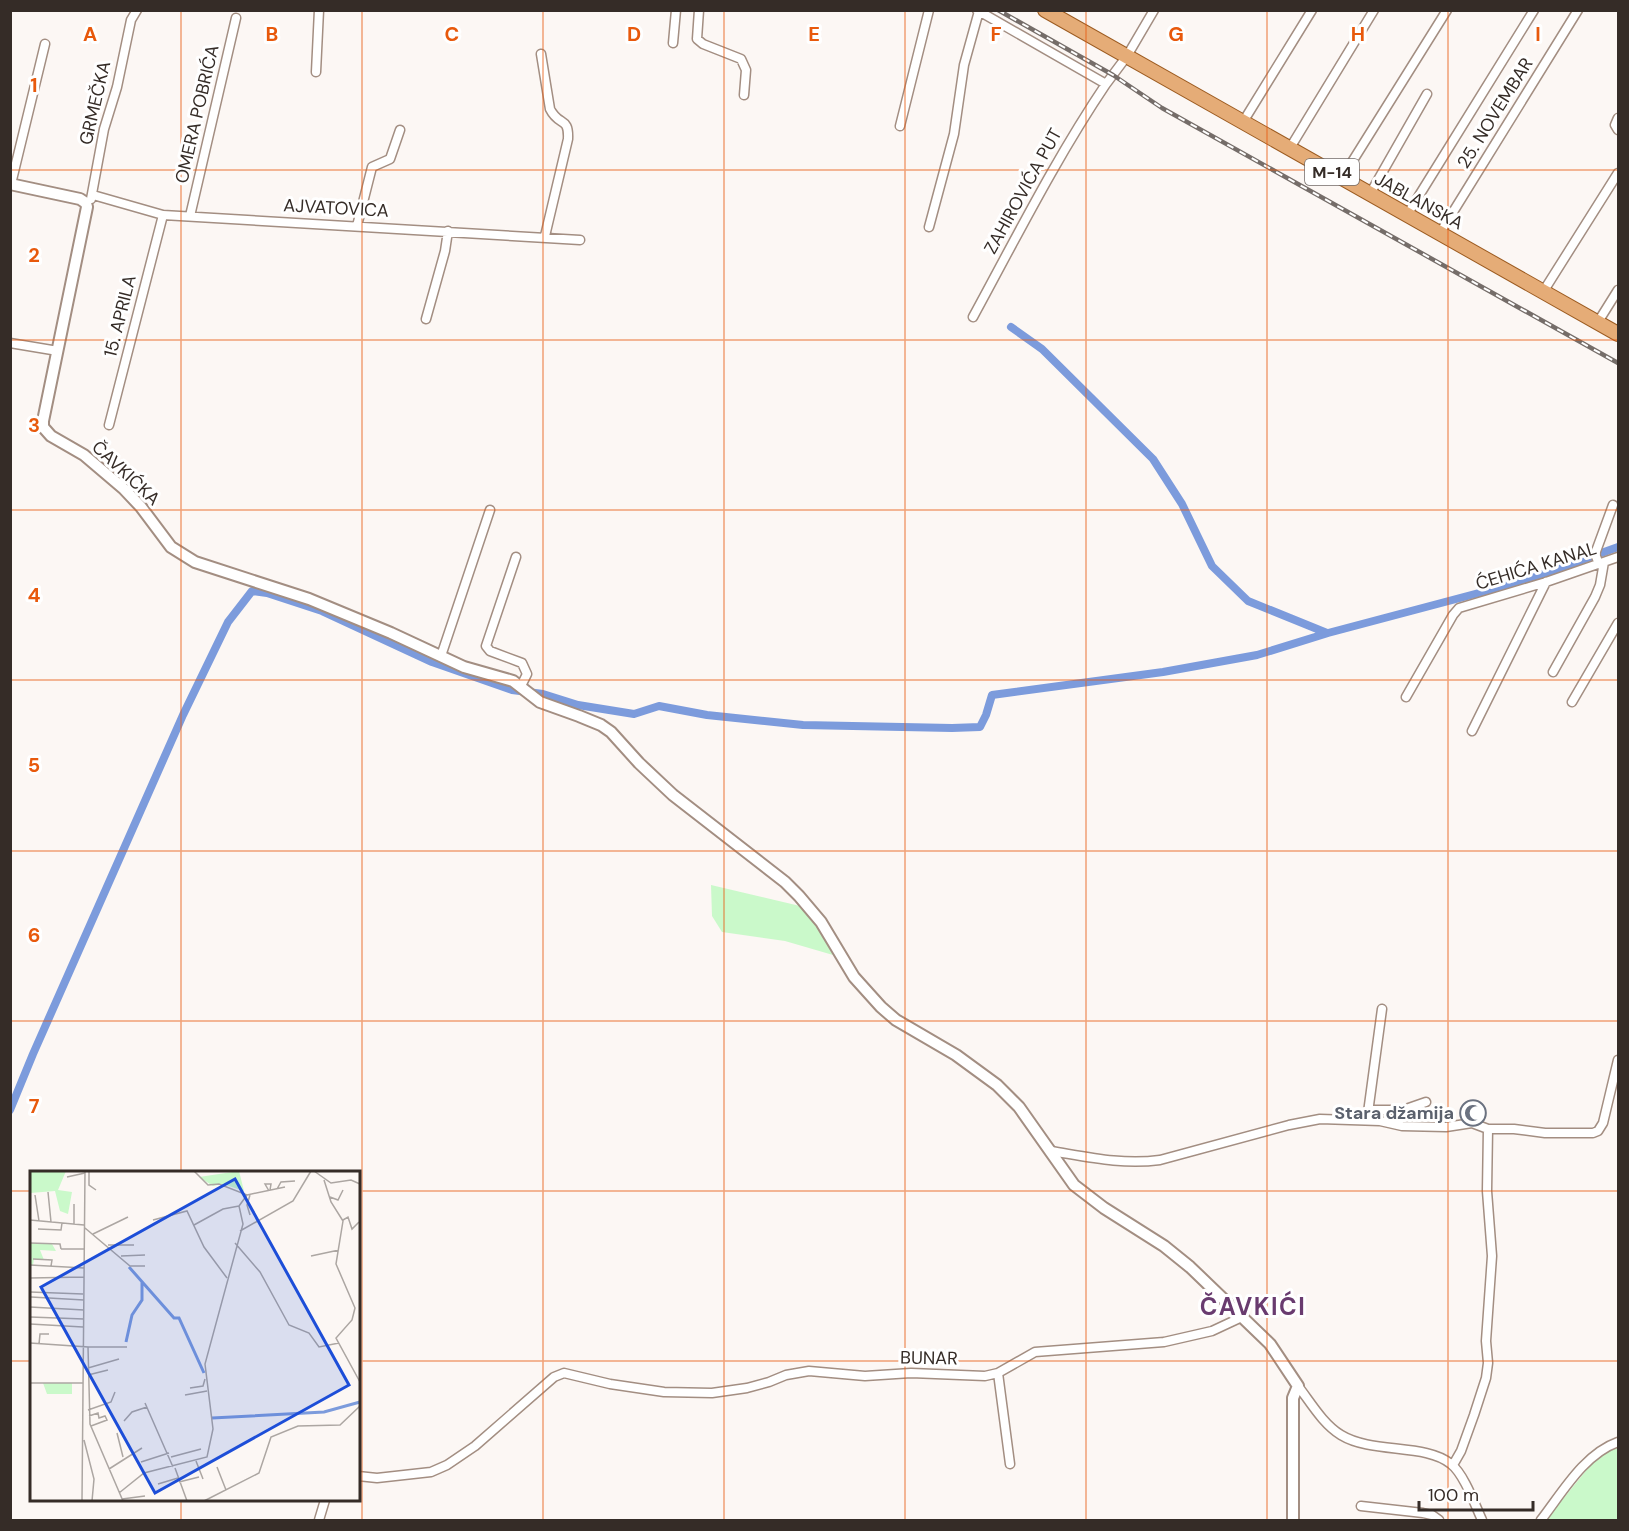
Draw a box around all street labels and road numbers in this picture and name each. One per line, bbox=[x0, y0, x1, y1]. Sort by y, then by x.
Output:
street label: OMERA POBRIĆA bbox=[169, 42, 225, 186]
street label: 25. NOVEMBAR bbox=[1451, 53, 1539, 173]
street label: GRMEČKA bbox=[74, 59, 116, 147]
street label: ZAHIROVIĆA PUT bbox=[979, 124, 1067, 258]
road number: M-14 bbox=[1305, 159, 1359, 185]
street label: JABLANSKA bbox=[1370, 167, 1468, 235]
street label: AJVATOVICA bbox=[283, 193, 389, 223]
street label: 15. APRILA bbox=[98, 272, 142, 360]
street label: ČAVKIĆKA bbox=[87, 435, 165, 511]
street label: ĆEHIĆA KANAL bbox=[1473, 536, 1599, 596]
street label: BUNAR bbox=[900, 1345, 958, 1371]

